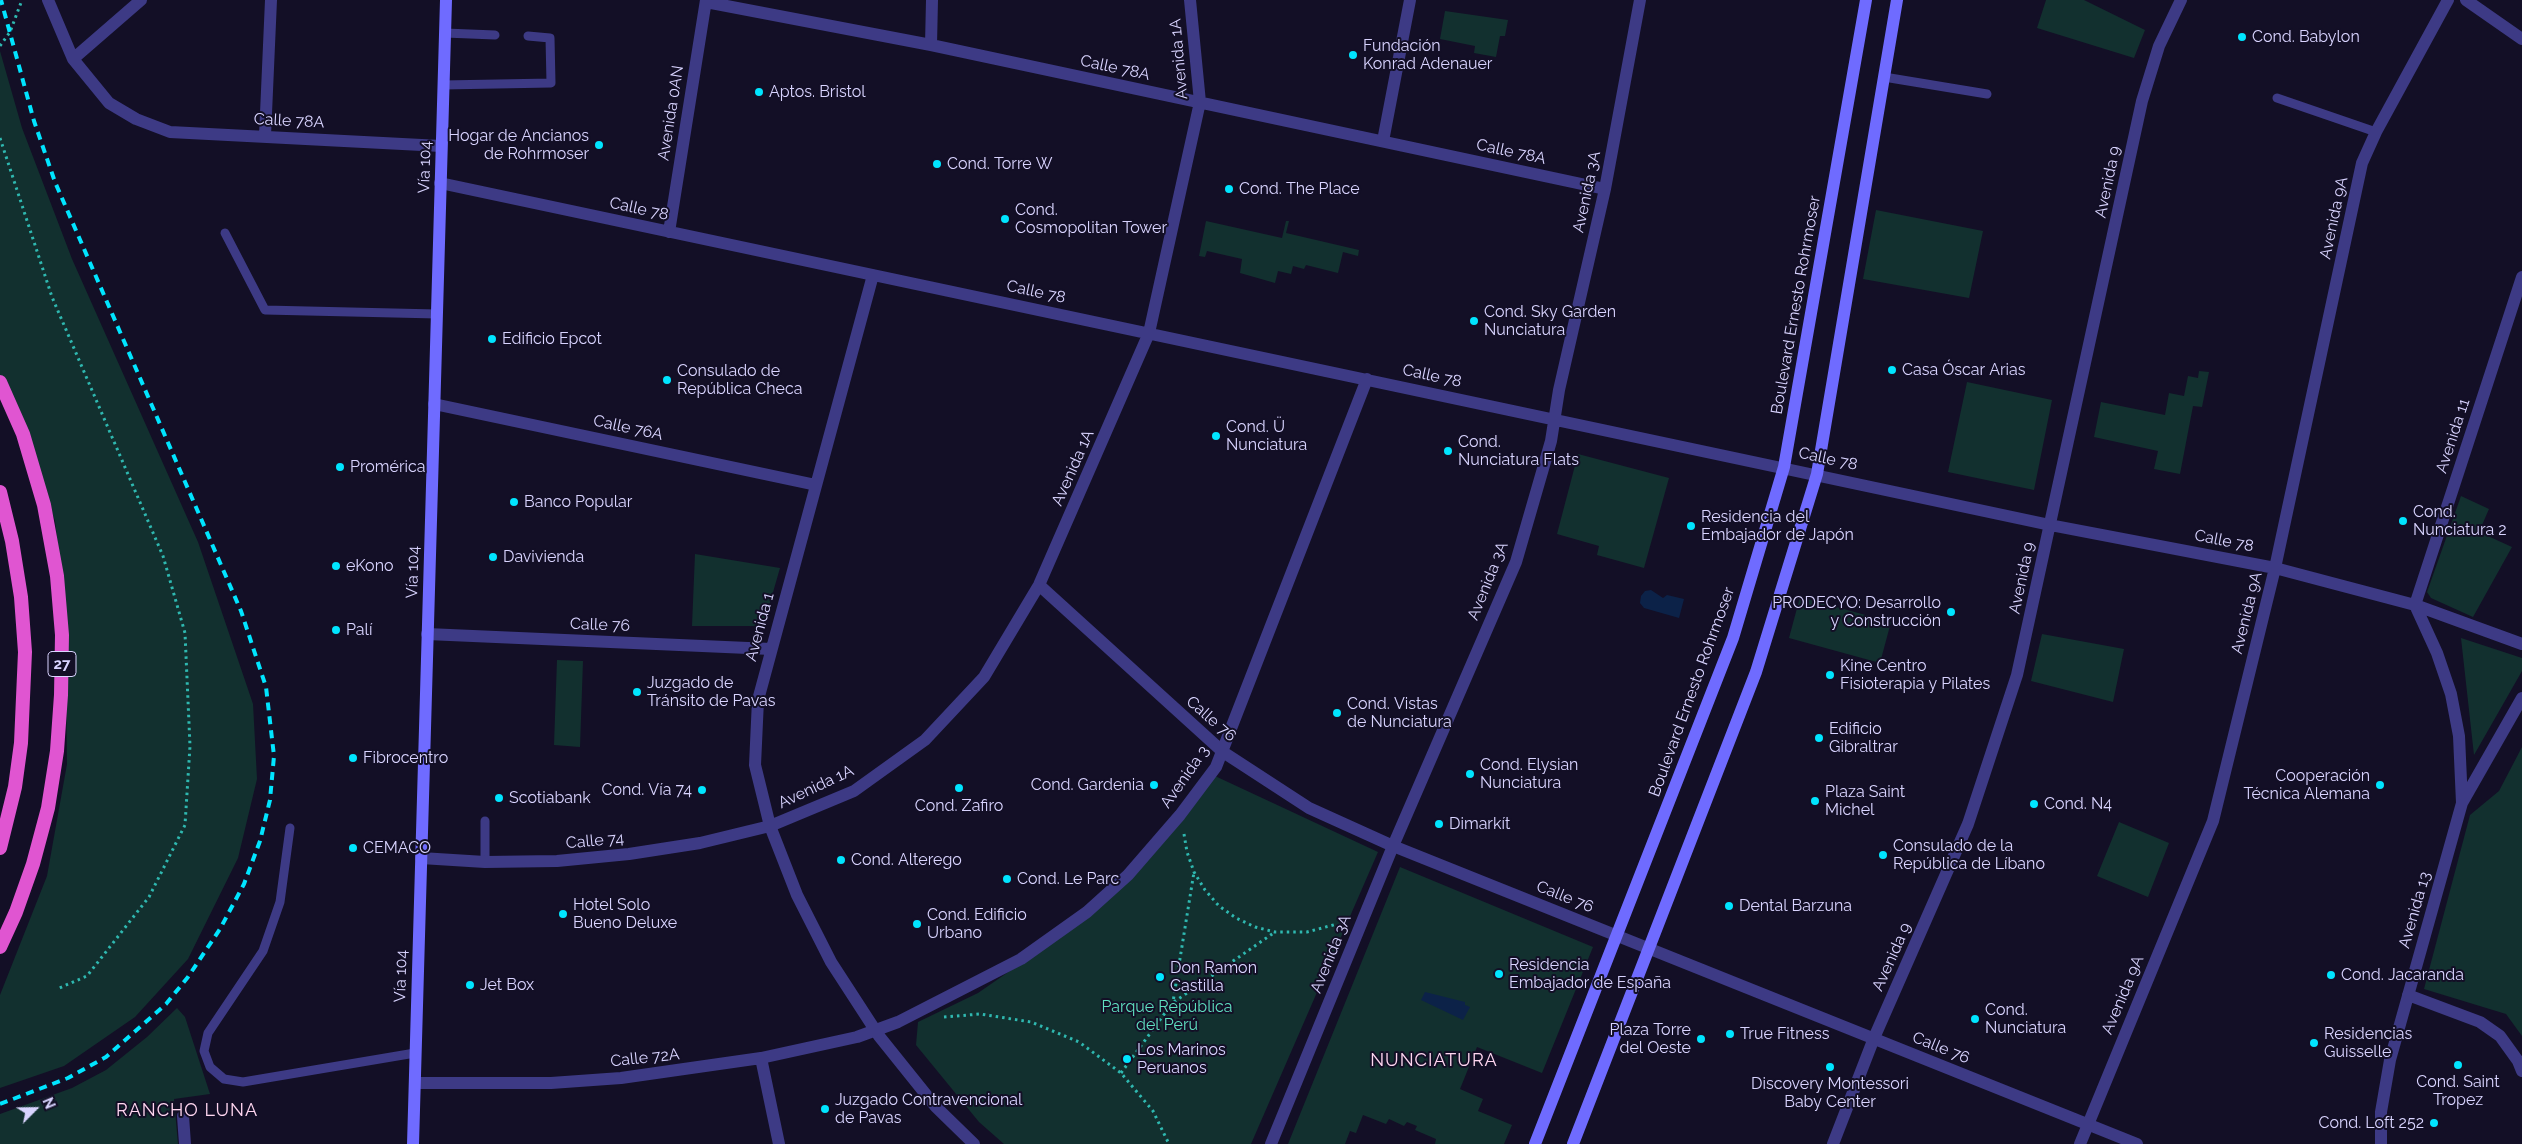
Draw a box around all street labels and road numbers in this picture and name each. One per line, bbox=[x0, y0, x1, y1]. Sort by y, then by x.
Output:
street label: Avenida 1A bbox=[1166, 18, 1192, 100]
street label: Calle 78A bbox=[1078, 51, 1152, 85]
street label: Avenida 0AN bbox=[654, 64, 688, 162]
street label: Calle 78A bbox=[253, 110, 325, 132]
street label: Calle 78A bbox=[1474, 135, 1548, 169]
street label: Vía 104 bbox=[414, 140, 436, 194]
street label: Avenida 9 bbox=[2091, 144, 2125, 220]
street label: Avenida 3A bbox=[1569, 149, 1605, 235]
street label: Avenida 9A bbox=[2316, 175, 2352, 261]
street label: Calle 78 bbox=[608, 193, 670, 225]
street label: Boulevard Ernesto Rohrmoser bbox=[1767, 194, 1825, 416]
street label: Calle 78 bbox=[1005, 276, 1067, 308]
street label: Calle 78 bbox=[1401, 360, 1463, 392]
street label: Avenida 11 bbox=[2432, 396, 2474, 476]
street label: Calle 76A bbox=[591, 411, 665, 445]
street label: Avenida 1A bbox=[1048, 427, 1098, 509]
street label: Calle 78 bbox=[1797, 443, 1859, 475]
street label: Calle 78 bbox=[2193, 526, 2255, 556]
street label: Avenida 3A bbox=[1464, 539, 1512, 623]
street label: Avenida 9 bbox=[2005, 540, 2039, 616]
street label: Vía 104 bbox=[402, 545, 424, 599]
street label: Avenida 9A bbox=[2228, 570, 2266, 656]
street label: Boulevard Ernesto Rohrmoser bbox=[1645, 584, 1739, 800]
street label: Avenida 1 bbox=[742, 591, 778, 663]
street label: Calle 76 bbox=[570, 614, 630, 636]
road number: 27 bbox=[48, 652, 76, 676]
street label: Calle 76 bbox=[1182, 692, 1240, 746]
street label: Avenida 3 bbox=[1156, 742, 1214, 812]
street label: Avenida 1A bbox=[775, 761, 857, 813]
street label: Calle 74 bbox=[565, 829, 625, 853]
street label: Avenida 13 bbox=[2395, 869, 2435, 951]
street label: Calle 76 bbox=[1534, 877, 1596, 917]
street label: Avenida 3A bbox=[1307, 912, 1355, 996]
street label: Avenida 9 bbox=[1868, 920, 1916, 994]
street label: Vía 104 bbox=[390, 949, 412, 1003]
street label: Avenida 9A bbox=[2098, 953, 2148, 1037]
street label: Calle 76 bbox=[1910, 1028, 1972, 1068]
street label: Calle 72A bbox=[609, 1045, 681, 1071]

